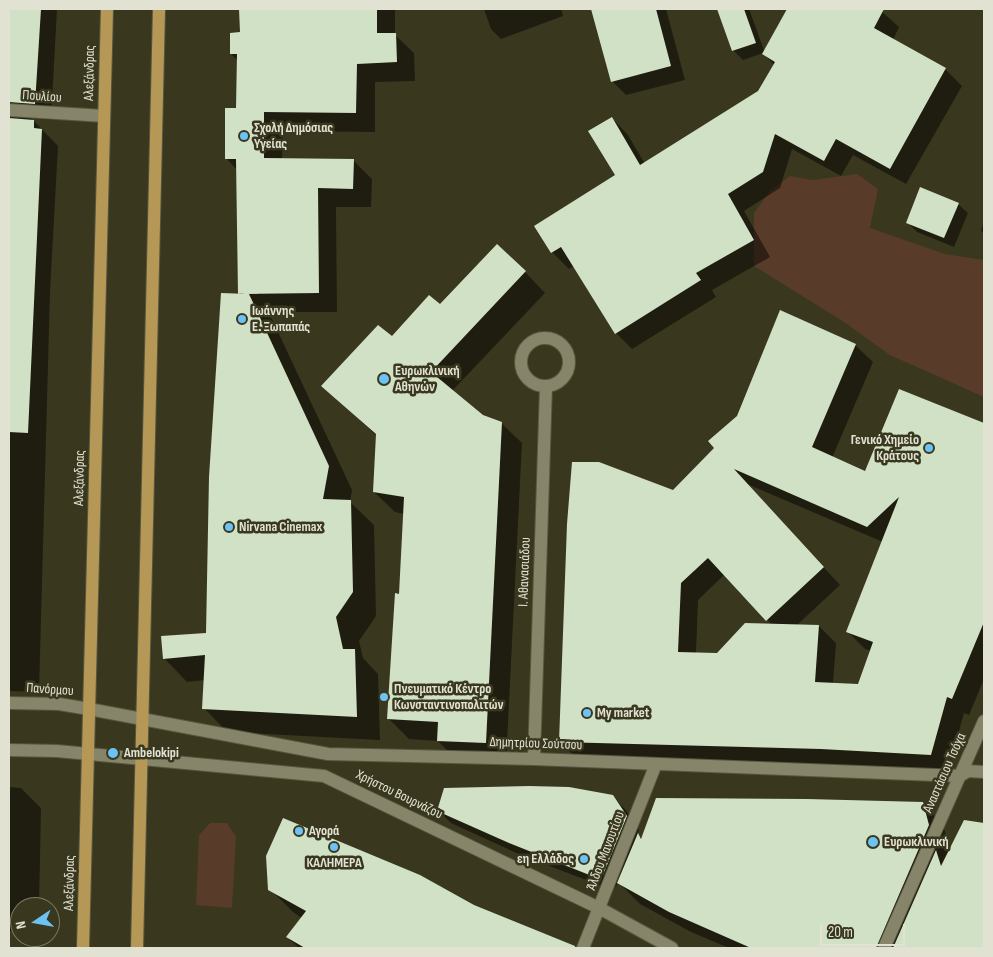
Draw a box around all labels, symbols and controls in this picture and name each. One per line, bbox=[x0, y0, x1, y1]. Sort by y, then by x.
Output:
street label: Αλεξάνδρας bbox=[81, 45, 99, 101]
street label: Πουλίου bbox=[22, 87, 62, 107]
place label: Σχολή Δημόσιας Υγείας bbox=[254, 120, 333, 152]
marker: Σχολή Δημόσιας Υγείας bbox=[238, 130, 250, 142]
place label: Ιωάννης Ε. Ξωπαπάς bbox=[252, 303, 310, 336]
marker: Ιωάννης Ε. Ξωπαπάς bbox=[236, 313, 248, 325]
place label: Ευρωκλινική Αθηνών bbox=[395, 363, 460, 396]
marker: Ευρωκλινική Αθηνών bbox=[377, 372, 391, 386]
place label: Γενικό Χημείο Κράτους bbox=[851, 432, 919, 464]
marker: Γενικό Χημείο Κράτους bbox=[923, 442, 935, 454]
street label: Αλεξάνδρας bbox=[71, 450, 89, 506]
place label: Nirvana Cinemax bbox=[239, 519, 322, 535]
marker: Nirvana Cinemax bbox=[223, 521, 235, 533]
street label: Ι. Αθανασιάδου bbox=[515, 537, 535, 607]
street label: Πανόρμου bbox=[26, 680, 74, 700]
place label: Πνευματικό Κέντρο Κωνσταντινοπολιτών bbox=[394, 681, 503, 714]
marker: Πνευματικό Κέντρο Κωνσταντινοπολιτών bbox=[378, 691, 390, 703]
place label: My market bbox=[597, 705, 649, 721]
marker: My market bbox=[581, 707, 593, 719]
street label: Αναστάσιου Τσόχα bbox=[920, 731, 970, 815]
street label: Δημητρίου Σούτσου bbox=[489, 734, 583, 754]
place label: Ambelokipi bbox=[124, 745, 179, 761]
marker: Ambelokipi bbox=[106, 746, 120, 760]
street label: Χρήστου Βουρνάζου bbox=[353, 767, 445, 823]
street label: Άλδου Μανουτίου bbox=[583, 809, 629, 893]
place label: Αγορά bbox=[309, 823, 339, 839]
marker: Αγορά bbox=[293, 825, 305, 837]
place label: Ευρωκλινική bbox=[884, 834, 949, 850]
marker: Ευρωκλινική bbox=[866, 835, 880, 849]
marker: ΚΑΛΗΜΕΡΑ bbox=[328, 841, 340, 853]
place label: εη Ελλάδος bbox=[517, 851, 574, 867]
marker: εη Ελλάδος bbox=[578, 853, 590, 865]
street label: Αλεξάνδρας bbox=[61, 855, 79, 911]
place label: ΚΑΛΗΜΕΡΑ bbox=[306, 855, 362, 871]
north arrow bbox=[10, 897, 60, 947]
scale bar bbox=[823, 914, 908, 946]
text: N bbox=[12, 920, 30, 930]
text: 20 m bbox=[828, 923, 853, 942]

